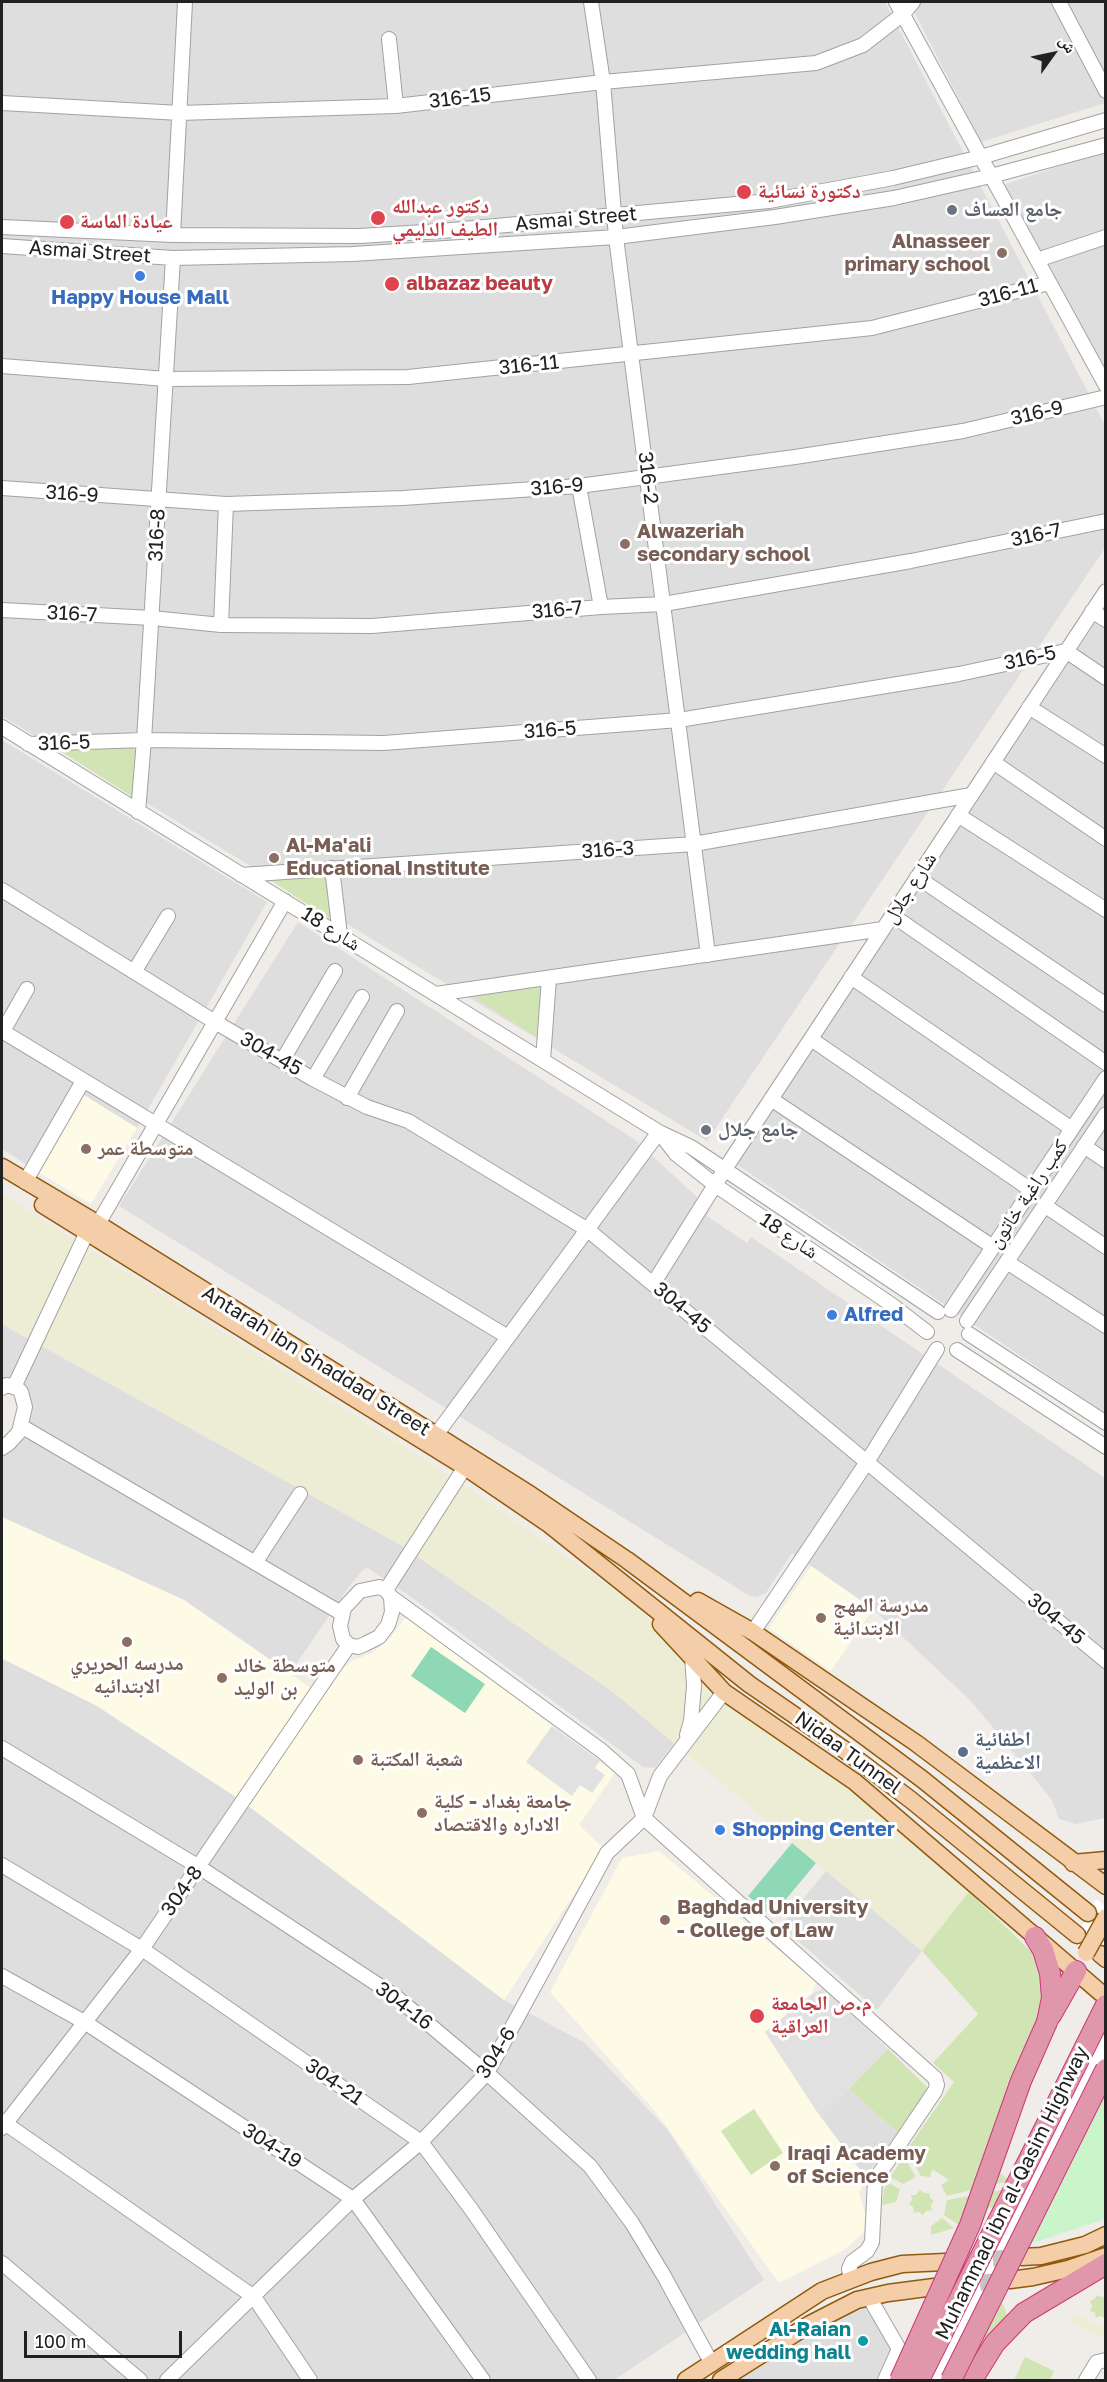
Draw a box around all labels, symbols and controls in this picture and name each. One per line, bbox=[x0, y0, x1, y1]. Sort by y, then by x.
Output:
north arrow bbox=[1023, 24, 1083, 84]
text: ش bbox=[1055, 32, 1081, 57]
street label: 316-15 bbox=[428, 82, 492, 114]
place label: دكتورة نسائية bbox=[758, 180, 861, 204]
marker: دكتورة نسائية bbox=[735, 183, 753, 201]
place label: دكتور عبدالله الطيف الدليمي bbox=[392, 195, 498, 242]
place label: جامع العساف bbox=[964, 198, 1062, 222]
street label: Asmai Street bbox=[514, 202, 638, 236]
marker: جامع العساف bbox=[945, 203, 959, 217]
marker: دكتور عبدالله الطيف الدليمي bbox=[369, 209, 387, 227]
place label: عيادة الماسة bbox=[80, 210, 173, 234]
marker: عيادة الماسة bbox=[58, 213, 76, 231]
place label: Alnasseer primary school bbox=[845, 230, 990, 277]
street label: Asmai Street bbox=[28, 236, 152, 268]
marker: Alnasseer primary school bbox=[995, 246, 1009, 260]
marker: Happy House Mall bbox=[133, 269, 147, 283]
place label: albazaz beauty bbox=[406, 272, 553, 296]
street label: 316-11 bbox=[976, 274, 1040, 312]
marker: albazaz beauty bbox=[383, 275, 401, 293]
place label: Happy House Mall bbox=[51, 286, 229, 310]
street label: 316-11 bbox=[498, 350, 560, 380]
street label: 316-9 bbox=[1008, 395, 1066, 431]
street label: 316-2 bbox=[633, 450, 663, 506]
street label: 316-9 bbox=[529, 473, 585, 501]
street label: 316-9 bbox=[45, 480, 99, 508]
street label: 316-8 bbox=[144, 508, 170, 562]
street label: 316-7 bbox=[1009, 518, 1063, 552]
place label: Alwazeriah secondary school bbox=[637, 520, 810, 567]
marker: Alwazeriah secondary school bbox=[618, 537, 632, 551]
street label: 316-7 bbox=[531, 596, 583, 624]
street label: 316-7 bbox=[46, 601, 98, 627]
street label: 316-5 bbox=[1002, 641, 1058, 675]
street label: 316-5 bbox=[523, 716, 577, 744]
street label: 316-5 bbox=[37, 730, 91, 756]
place label: Al-Ma'ali Educational Institute bbox=[286, 834, 490, 881]
street label: 316-3 bbox=[581, 836, 635, 864]
street label: شارع جلال bbox=[878, 848, 942, 928]
marker: Al-Ma'ali Educational Institute bbox=[267, 851, 281, 865]
street label: شارع 18 bbox=[297, 902, 365, 956]
street label: 304-45 bbox=[236, 1027, 306, 1081]
place label: جامع جلال bbox=[718, 1118, 799, 1142]
marker: جامع جلال bbox=[699, 1123, 713, 1137]
street label: كمب راغبة خاتون bbox=[983, 1135, 1073, 1253]
place label: متوسطة عمر bbox=[98, 1137, 193, 1161]
marker: متوسطة عمر bbox=[79, 1142, 93, 1156]
street label: شارع 18 bbox=[755, 1208, 823, 1264]
street label: 304-45 bbox=[648, 1277, 716, 1339]
street label: Antarah ibn Shaddad Street bbox=[197, 1281, 435, 1441]
place label: Alfred bbox=[844, 1303, 903, 1327]
marker: Alfred bbox=[825, 1308, 839, 1322]
street label: 304-45 bbox=[1022, 1588, 1090, 1650]
place label: مدرسة المهج الابتدائية bbox=[833, 1594, 929, 1641]
marker: مدرسة المهج الابتدائية bbox=[814, 1611, 828, 1625]
marker: مدرسه الحريري الابتدائيه bbox=[120, 1635, 134, 1649]
place label: مدرسه الحريري الابتدائيه bbox=[70, 1652, 184, 1699]
place label: متوسطة خالد بن الوليد bbox=[234, 1654, 336, 1701]
marker: متوسطة خالد بن الوليد bbox=[215, 1671, 229, 1685]
street label: Nidaa Tunnel bbox=[790, 1706, 906, 1800]
place label: اطفائية الاعظمية bbox=[975, 1728, 1041, 1775]
marker: اطفائية الاعظمية bbox=[956, 1745, 970, 1759]
place label: شعبة المكتبة bbox=[370, 1748, 463, 1772]
marker: شعبة المكتبة bbox=[351, 1753, 365, 1767]
place label: جامعة بغداد - كلية الاداره والاقتصاد bbox=[434, 1790, 572, 1837]
marker: جامعة بغداد - كلية الاداره والاقتصاد bbox=[415, 1806, 429, 1820]
place label: Shopping Center bbox=[732, 1818, 895, 1842]
marker: Shopping Center bbox=[713, 1823, 727, 1837]
street label: 304-8 bbox=[156, 1861, 208, 1921]
place label: Baghdad University - College of Law bbox=[677, 1896, 869, 1943]
marker: Baghdad University - College of Law bbox=[658, 1913, 672, 1927]
street label: 304-16 bbox=[371, 1977, 437, 2035]
place label: م.ص الجامعة العراقية bbox=[771, 1992, 872, 2039]
marker: م.ص الجامعة العراقية bbox=[748, 2007, 766, 2025]
street label: 304-6 bbox=[471, 2023, 521, 2083]
street label: Muhammad ibn al-Qasim Highway bbox=[930, 2042, 1094, 2344]
street label: 304-21 bbox=[300, 2053, 368, 2111]
street label: 304-19 bbox=[238, 2118, 306, 2174]
place label: Iraqi Academy of Science bbox=[787, 2142, 926, 2189]
marker: Iraqi Academy of Science bbox=[768, 2159, 782, 2173]
place label: Al-Raian wedding hall bbox=[726, 2318, 851, 2365]
scale bar bbox=[27, 2319, 184, 2357]
text: 100 m bbox=[35, 2330, 86, 2352]
marker: Al-Raian wedding hall bbox=[856, 2334, 870, 2348]

